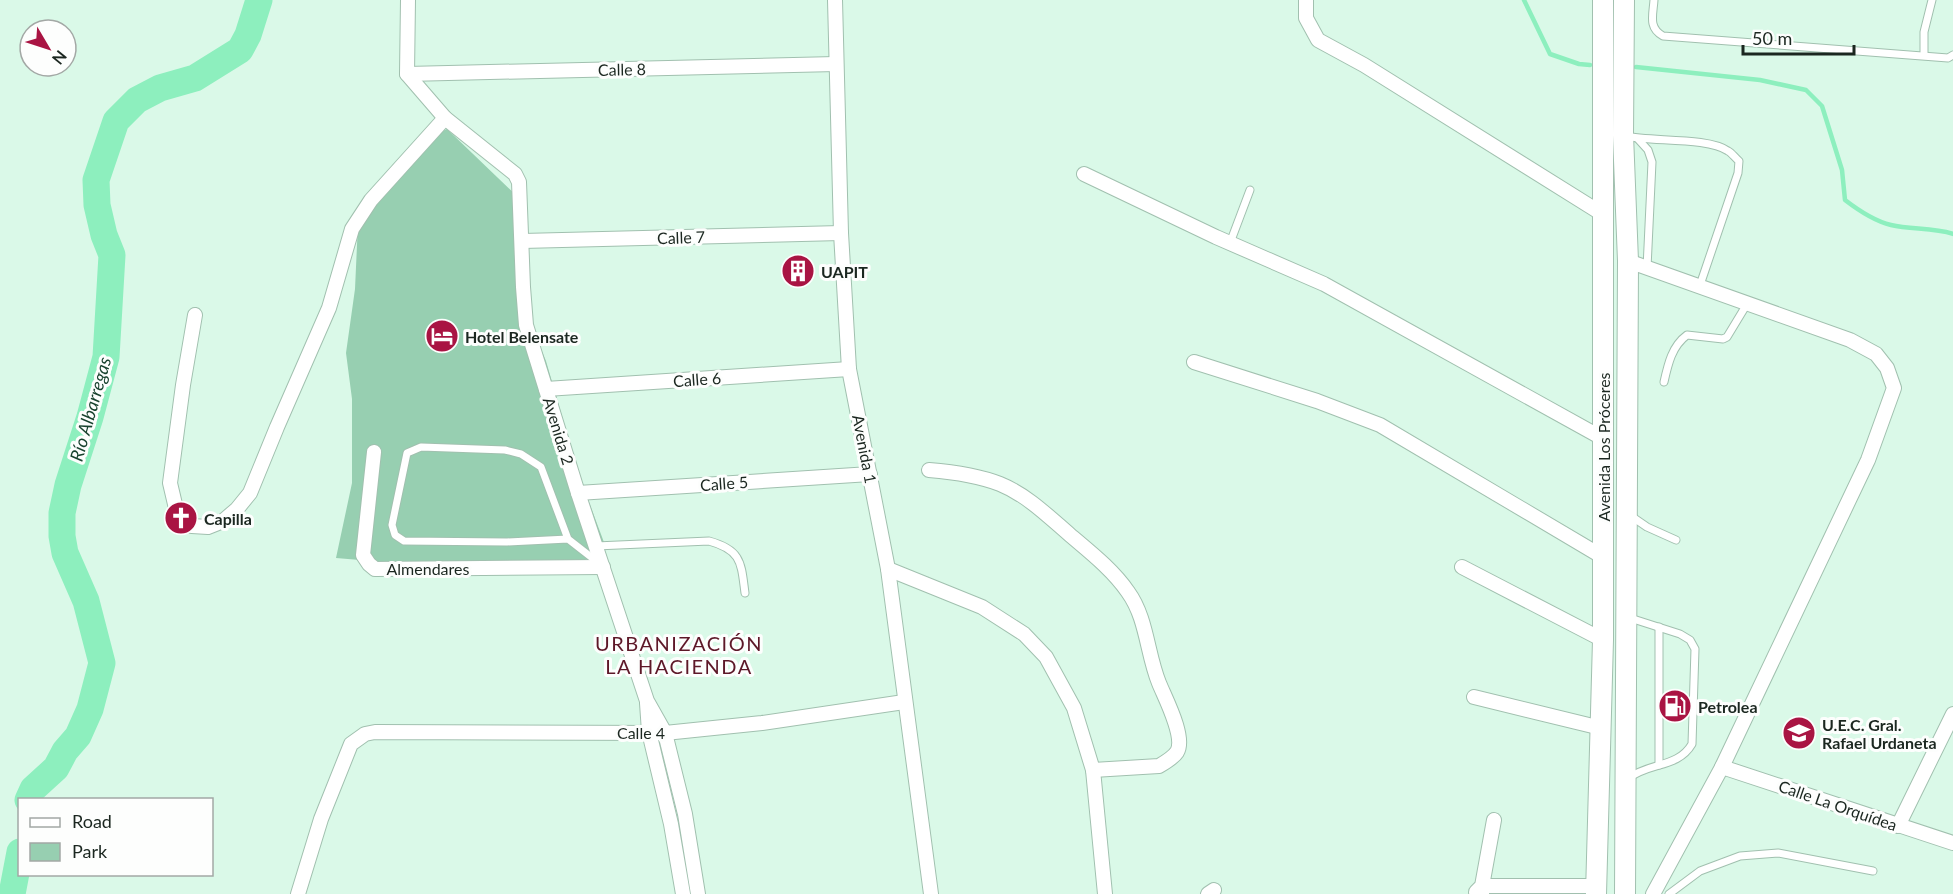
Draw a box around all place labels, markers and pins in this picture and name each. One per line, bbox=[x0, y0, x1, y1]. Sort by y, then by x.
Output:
building icon: UAPIT bbox=[780, 253, 816, 289]
place label: UAPIT bbox=[821, 262, 868, 281]
hotel icon: Hotel Belensate bbox=[424, 318, 460, 354]
place label: Hotel Belensate bbox=[465, 327, 579, 346]
church icon: Capilla bbox=[163, 500, 199, 536]
place label: Capilla bbox=[204, 509, 252, 528]
fuel station icon: Petrolea bbox=[1657, 688, 1693, 724]
place label: Petrolea bbox=[1698, 697, 1758, 716]
school or university icon: U.E.C. Gral. Rafael Urdaneta bbox=[1781, 715, 1817, 751]
place label: U.E.C. Gral. Rafael Urdaneta bbox=[1822, 715, 1937, 752]

